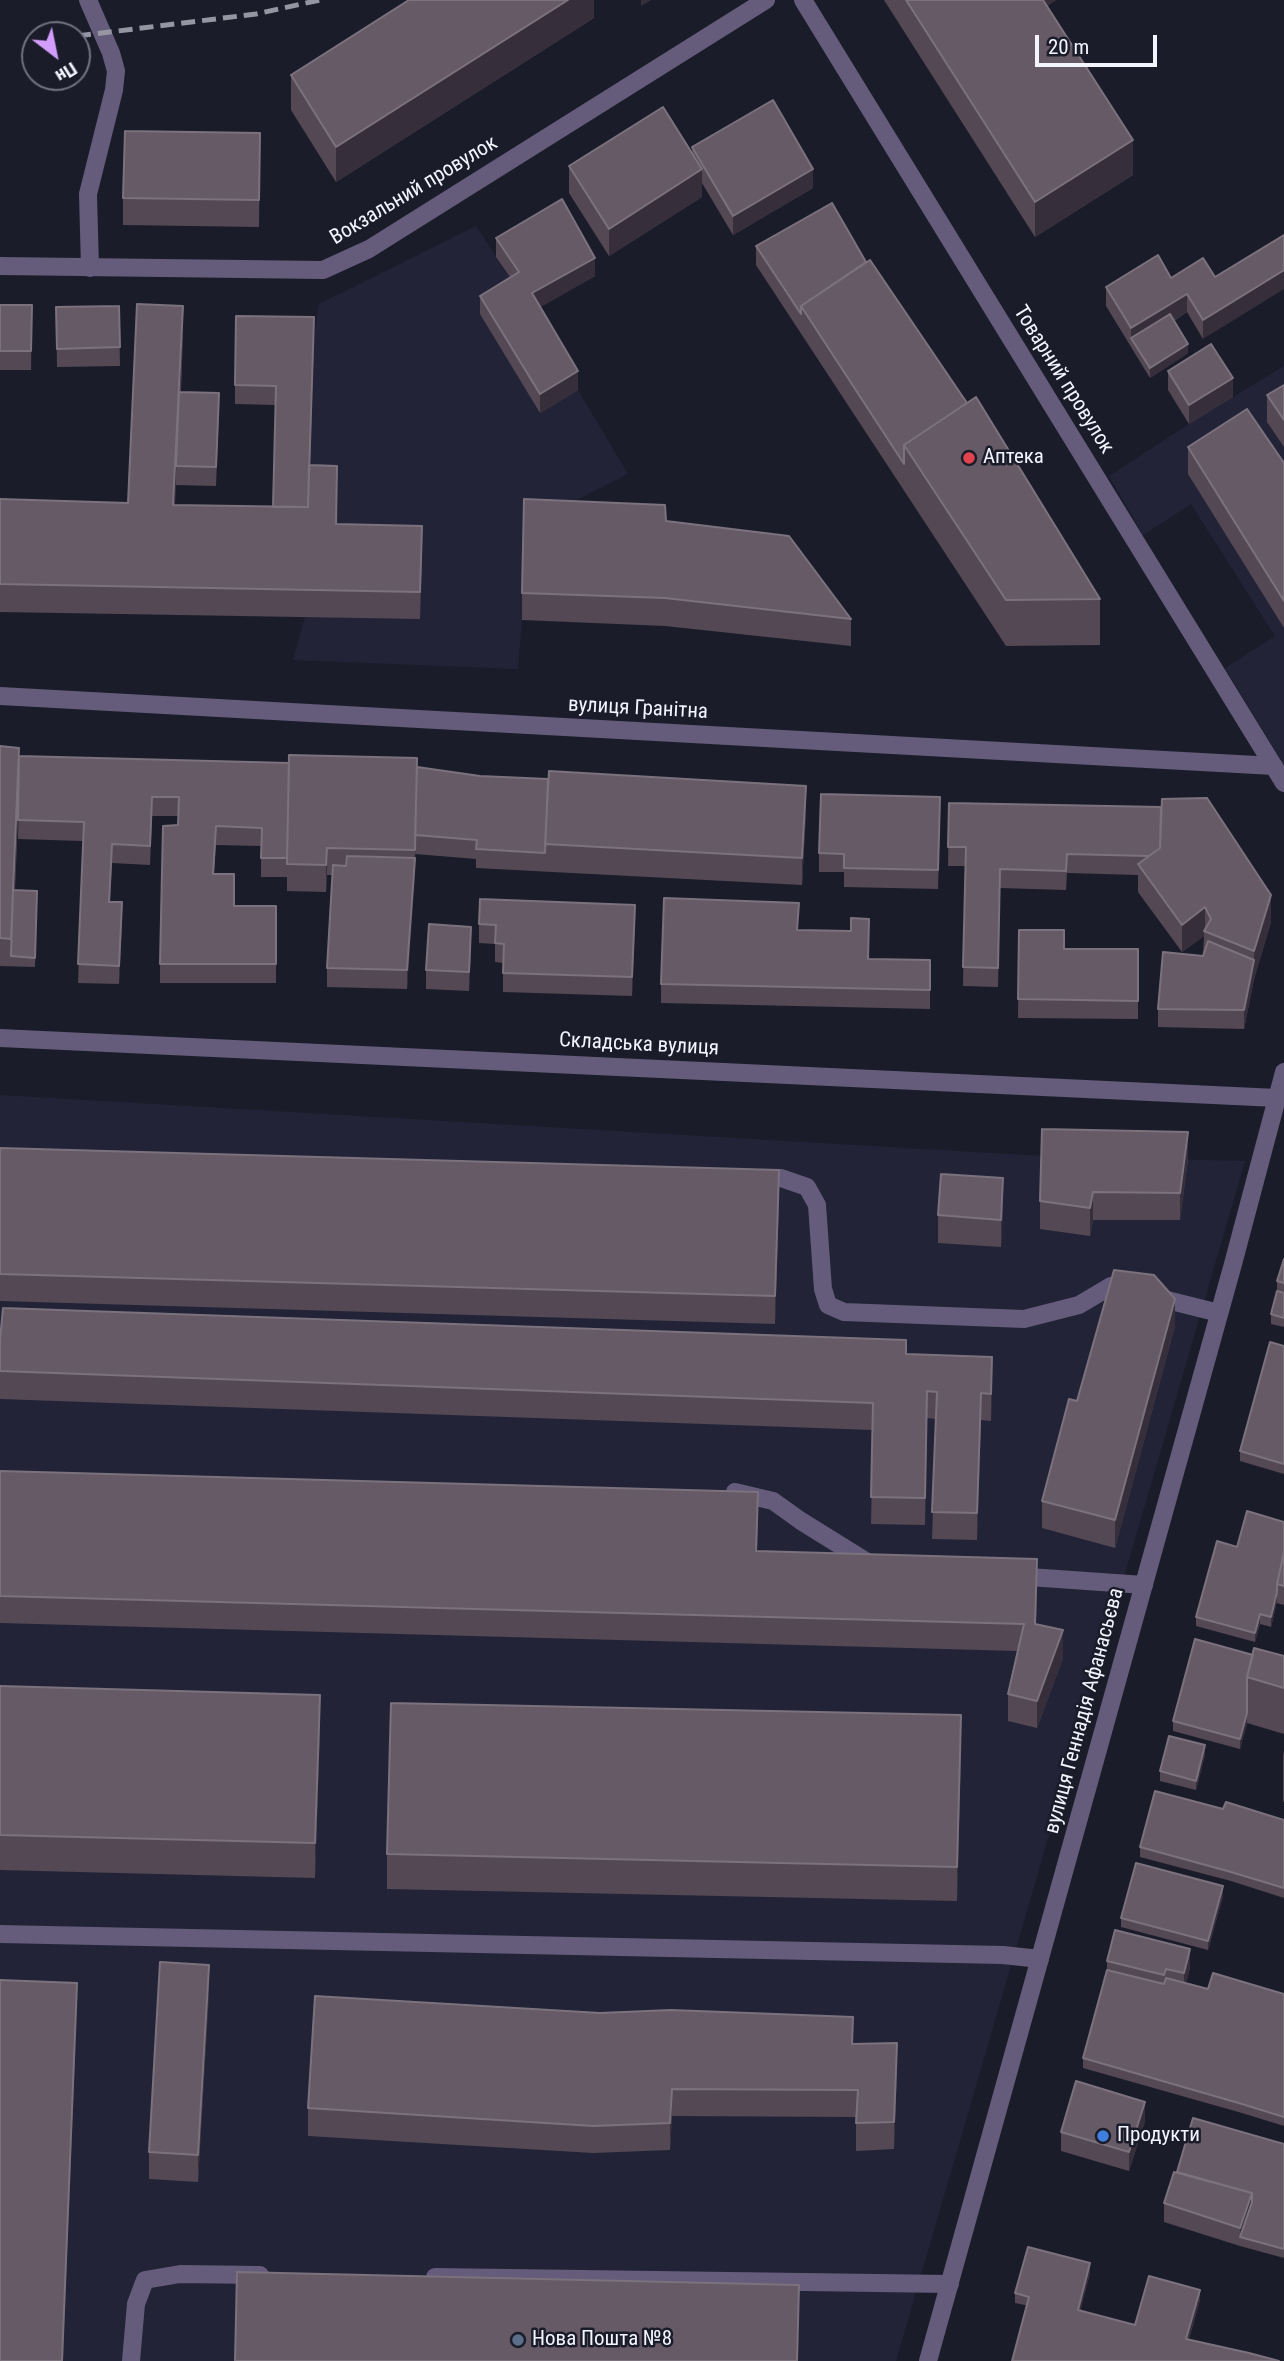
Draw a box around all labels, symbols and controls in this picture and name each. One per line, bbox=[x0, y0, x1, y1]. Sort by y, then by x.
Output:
north arrow bbox=[21, 21, 91, 91]
scale bar bbox=[1039, 21, 1162, 65]
text: 20 m bbox=[1048, 35, 1089, 59]
text: Пн bbox=[51, 57, 81, 88]
street label: Вокзальний провулок bbox=[326, 131, 502, 251]
street label: Товарний провулок bbox=[1007, 301, 1119, 459]
place label: Аптека bbox=[983, 445, 1044, 471]
marker: Аптека bbox=[961, 450, 977, 466]
street label: вулиця Гранітна bbox=[567, 693, 709, 725]
street label: Складська вулиця bbox=[558, 1028, 720, 1062]
street label: вулиця Геннадія Афанасьєва bbox=[1040, 1585, 1130, 1837]
place label: Продукти bbox=[1117, 2123, 1200, 2149]
marker: Продукти bbox=[1095, 2128, 1111, 2144]
place label: Нова Пошта №8 bbox=[532, 2327, 672, 2353]
marker: Нова Пошта №8 bbox=[510, 2332, 526, 2348]

